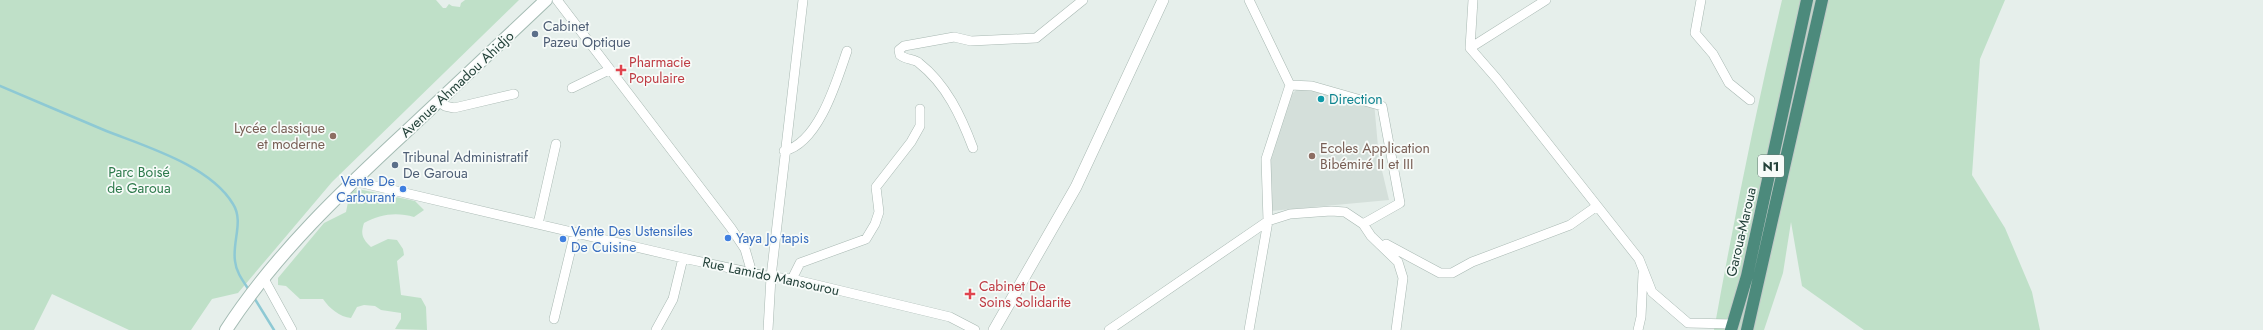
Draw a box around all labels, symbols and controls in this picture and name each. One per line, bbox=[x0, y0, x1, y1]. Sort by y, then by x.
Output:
place label: Cabinet Pazeu Optique bbox=[543, 16, 631, 52]
street label: Avenue Ahmadou Ahidjo bbox=[396, 26, 518, 142]
marker: Cabinet Pazeu Optique bbox=[530, 29, 540, 39]
place label: Pharmacie Populaire bbox=[629, 52, 691, 88]
marker: Pharmacie Populaire bbox=[616, 65, 626, 75]
place label: Direction bbox=[1329, 89, 1383, 109]
marker: Direction bbox=[1316, 94, 1326, 104]
place label: Lycée classique et moderne bbox=[234, 118, 325, 154]
marker: Lycée classique et moderne bbox=[328, 131, 338, 141]
place label: Ecoles Application Bibémiré II et III bbox=[1320, 138, 1430, 174]
place label: Tribunal Administratif De Garoua bbox=[403, 147, 529, 183]
marker: Ecoles Application Bibémiré II et III bbox=[1307, 151, 1317, 161]
road number: N1 bbox=[1758, 155, 1784, 177]
marker: Tribunal Administratif De Garoua bbox=[390, 160, 400, 170]
park label: Parc Boisé de Garoua bbox=[107, 162, 171, 198]
place label: Vente De Carburant bbox=[336, 171, 396, 207]
marker: Vente De Carburant bbox=[398, 184, 408, 194]
street label: Garoua-Maroua bbox=[1721, 185, 1761, 279]
place label: Vente Des Ustensiles De Cuisine bbox=[571, 221, 693, 257]
place label: Yaya Jo tapis bbox=[736, 228, 809, 248]
marker: Yaya Jo tapis bbox=[723, 233, 733, 243]
marker: Vente Des Ustensiles De Cuisine bbox=[558, 234, 568, 244]
street label: Rue Lamido Mansourou bbox=[701, 252, 841, 300]
place label: Cabinet De Soins Solidarite bbox=[979, 276, 1071, 312]
marker: Cabinet De Soins Solidarite bbox=[964, 288, 976, 300]

